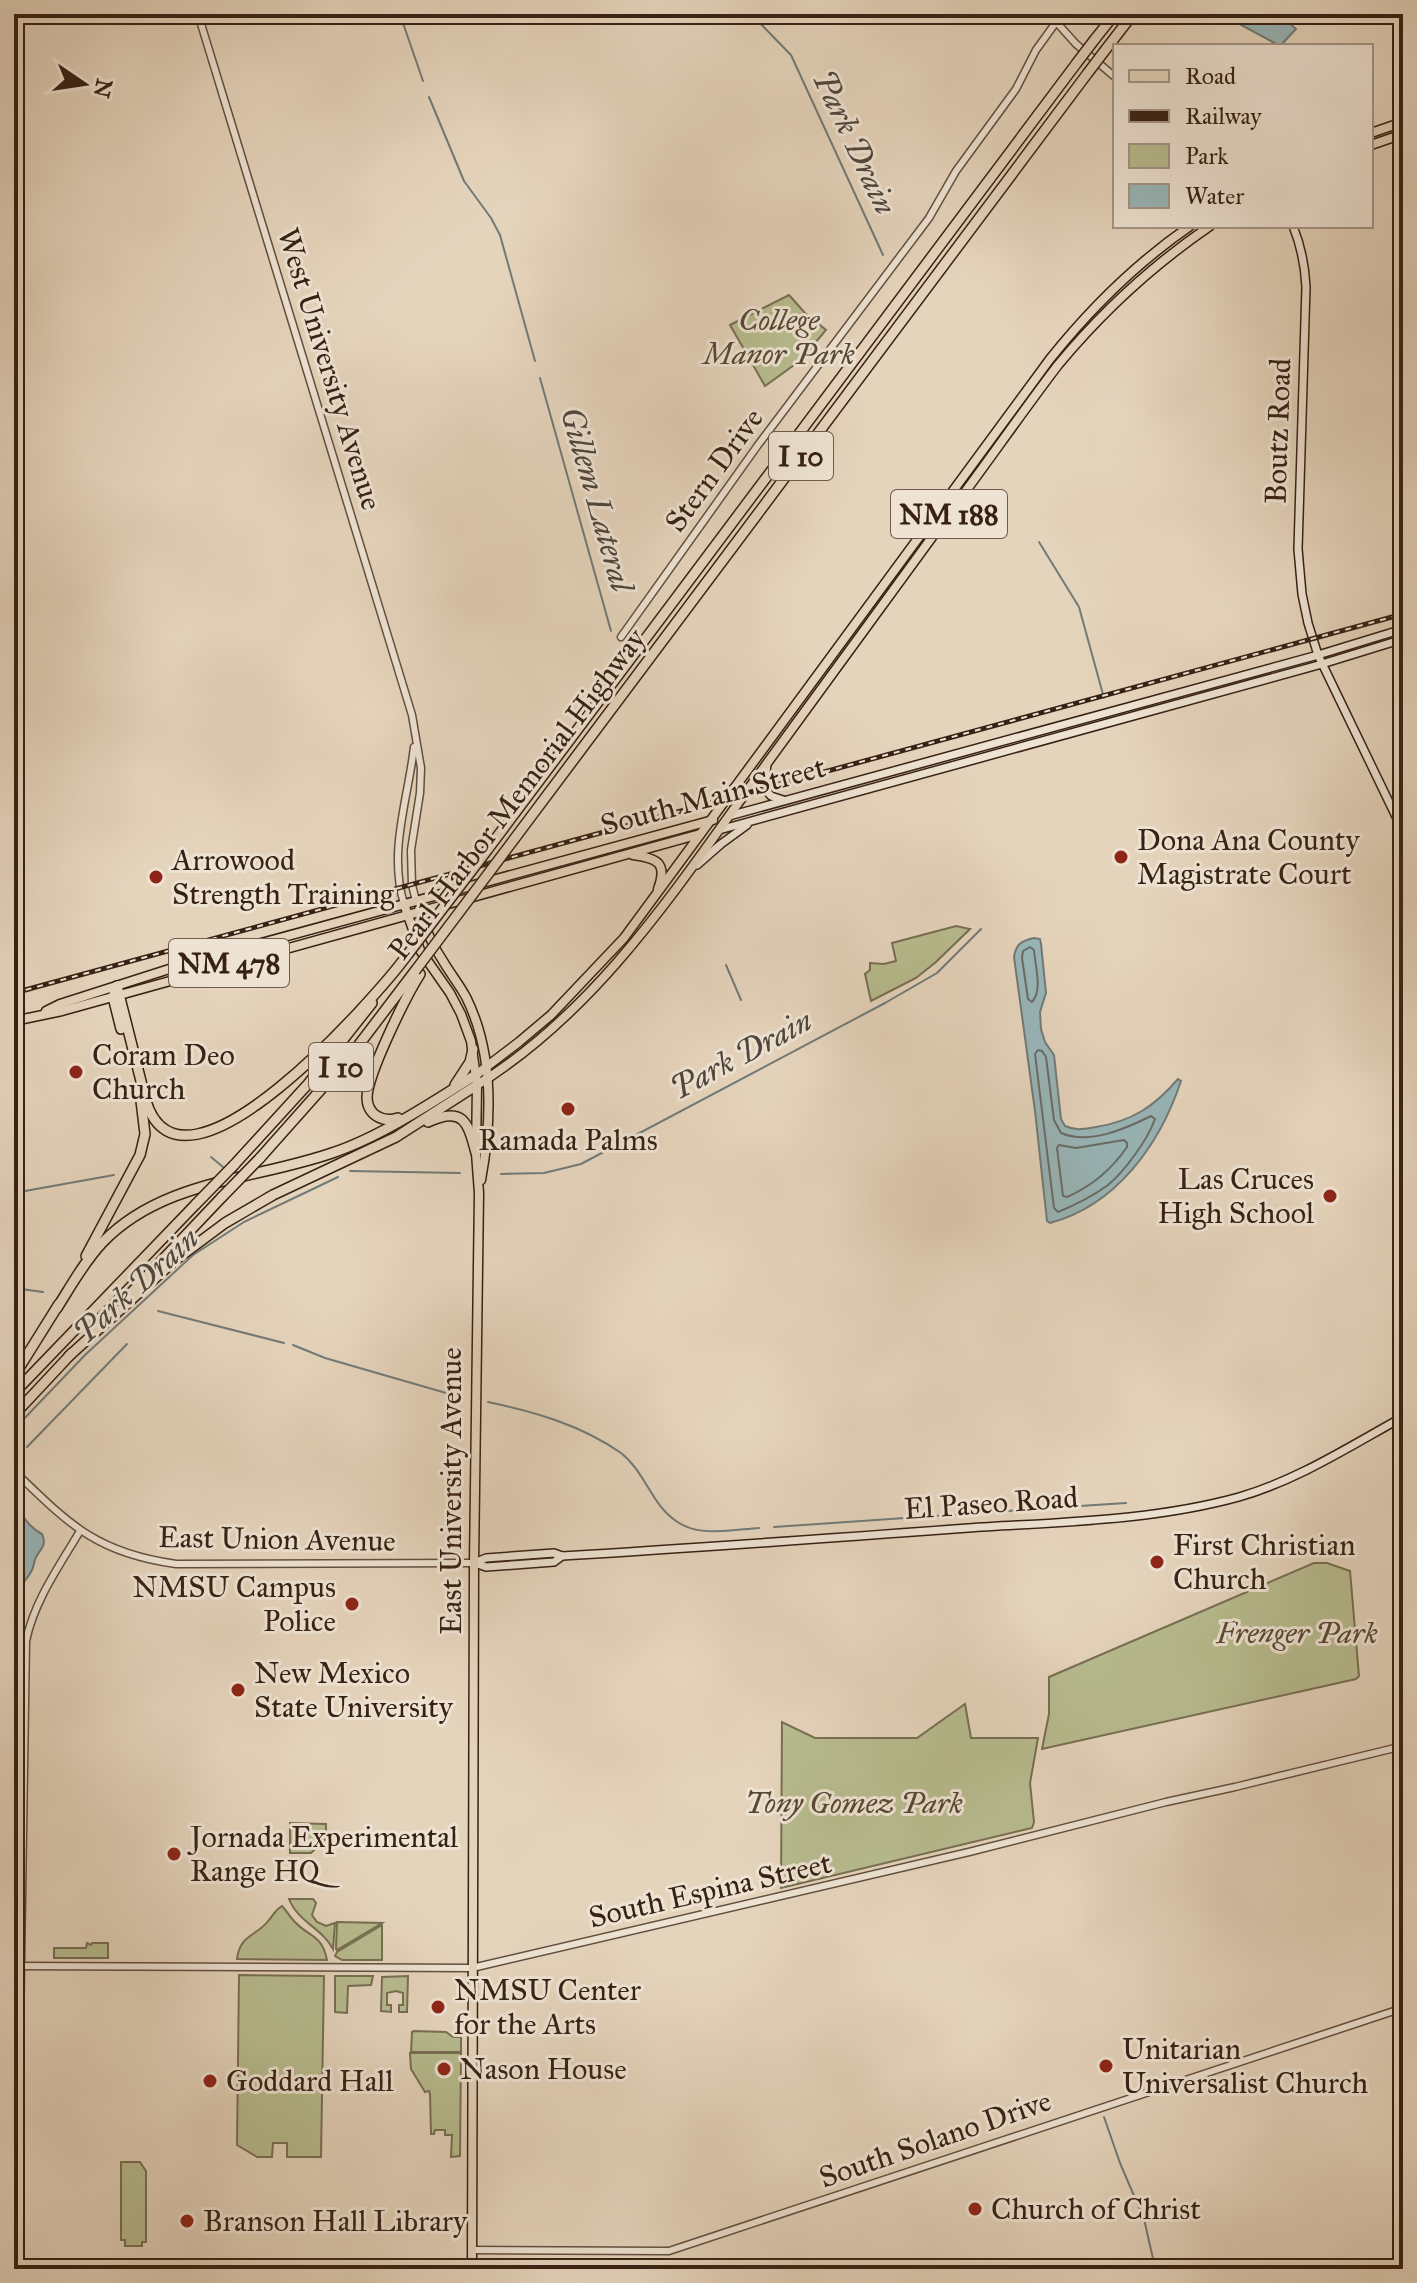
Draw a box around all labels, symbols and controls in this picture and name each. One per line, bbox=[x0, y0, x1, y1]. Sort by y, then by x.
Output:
north arrow bbox=[44, 44, 124, 124]
legend bbox=[1113, 44, 1373, 228]
text: Road bbox=[1185, 61, 1236, 91]
water label: Park Drain bbox=[804, 64, 905, 221]
text: N bbox=[88, 76, 118, 101]
text: Railway bbox=[1185, 101, 1262, 131]
text: Park bbox=[1185, 141, 1229, 171]
text: Water bbox=[1185, 181, 1244, 211]
street label: West University Avenue bbox=[270, 224, 390, 514]
park label: College Manor Park bbox=[700, 302, 855, 372]
street label: Boutz Road bbox=[1257, 357, 1299, 505]
street label: Stern Drive bbox=[657, 401, 771, 539]
water label: Gillem Lateral bbox=[552, 402, 642, 598]
road number: I 10 bbox=[769, 432, 833, 480]
road number: NM 188 bbox=[891, 490, 1007, 538]
street label: Pearl Harbor Memorial Highway bbox=[381, 621, 654, 967]
street label: South Main Street bbox=[597, 749, 830, 843]
place label: Dona Ana County Magistrate Court bbox=[1137, 822, 1360, 892]
place label: Arrowood Strength Training bbox=[170, 842, 395, 912]
marker: Dona Ana County Magistrate Court bbox=[1112, 848, 1130, 866]
marker: Arrowood Strength Training bbox=[147, 868, 165, 886]
road number: NM 478 bbox=[169, 939, 289, 987]
water label: Park Drain bbox=[664, 1001, 819, 1108]
place label: Coram Deo Church bbox=[92, 1037, 235, 1107]
road number: I 10 bbox=[309, 1043, 373, 1091]
marker: Coram Deo Church bbox=[67, 1063, 85, 1081]
marker: Ramada Palms bbox=[559, 1100, 577, 1118]
place label: Ramada Palms bbox=[478, 1122, 658, 1158]
place label: Las Cruces High School bbox=[1158, 1161, 1315, 1231]
marker: Las Cruces High School bbox=[1321, 1187, 1339, 1205]
water label: Park Drain bbox=[66, 1219, 207, 1352]
street label: East University Avenue bbox=[433, 1347, 469, 1635]
street label: El Paseo Road bbox=[903, 1479, 1079, 1527]
street label: East Union Avenue bbox=[158, 1519, 396, 1559]
place label: First Christian Church bbox=[1173, 1527, 1355, 1597]
marker: First Christian Church bbox=[1148, 1553, 1166, 1571]
place label: NMSU Campus Police bbox=[132, 1569, 336, 1639]
marker: NMSU Campus Police bbox=[343, 1595, 361, 1613]
park label: Frenger Park bbox=[1215, 1615, 1378, 1651]
place label: New Mexico State University bbox=[254, 1655, 454, 1725]
marker: New Mexico State University bbox=[229, 1681, 247, 1699]
park label: Tony Gomez Park bbox=[745, 1785, 963, 1821]
place label: Jornada Experimental Range HQ bbox=[187, 1819, 459, 1889]
street label: South Espina Street bbox=[585, 1844, 835, 1935]
marker: Jornada Experimental Range HQ bbox=[165, 1845, 183, 1863]
place label: NMSU Center for the Arts bbox=[454, 1972, 642, 2042]
marker: NMSU Center for the Arts bbox=[429, 1998, 447, 2016]
place label: Unitarian Universalist Church bbox=[1122, 2031, 1369, 2101]
place label: Nason House bbox=[460, 2051, 627, 2087]
marker: Unitarian Universalist Church bbox=[1097, 2057, 1115, 2075]
marker: Nason House bbox=[435, 2060, 453, 2078]
place label: Goddard Hall bbox=[226, 2063, 394, 2099]
marker: Goddard Hall bbox=[201, 2072, 219, 2090]
street label: South Solano Drive bbox=[814, 2082, 1056, 2196]
place label: Church of Christ bbox=[991, 2191, 1201, 2227]
marker: Church of Christ bbox=[966, 2200, 984, 2218]
place label: Branson Hall Library bbox=[203, 2203, 468, 2239]
marker: Branson Hall Library bbox=[178, 2212, 196, 2230]

